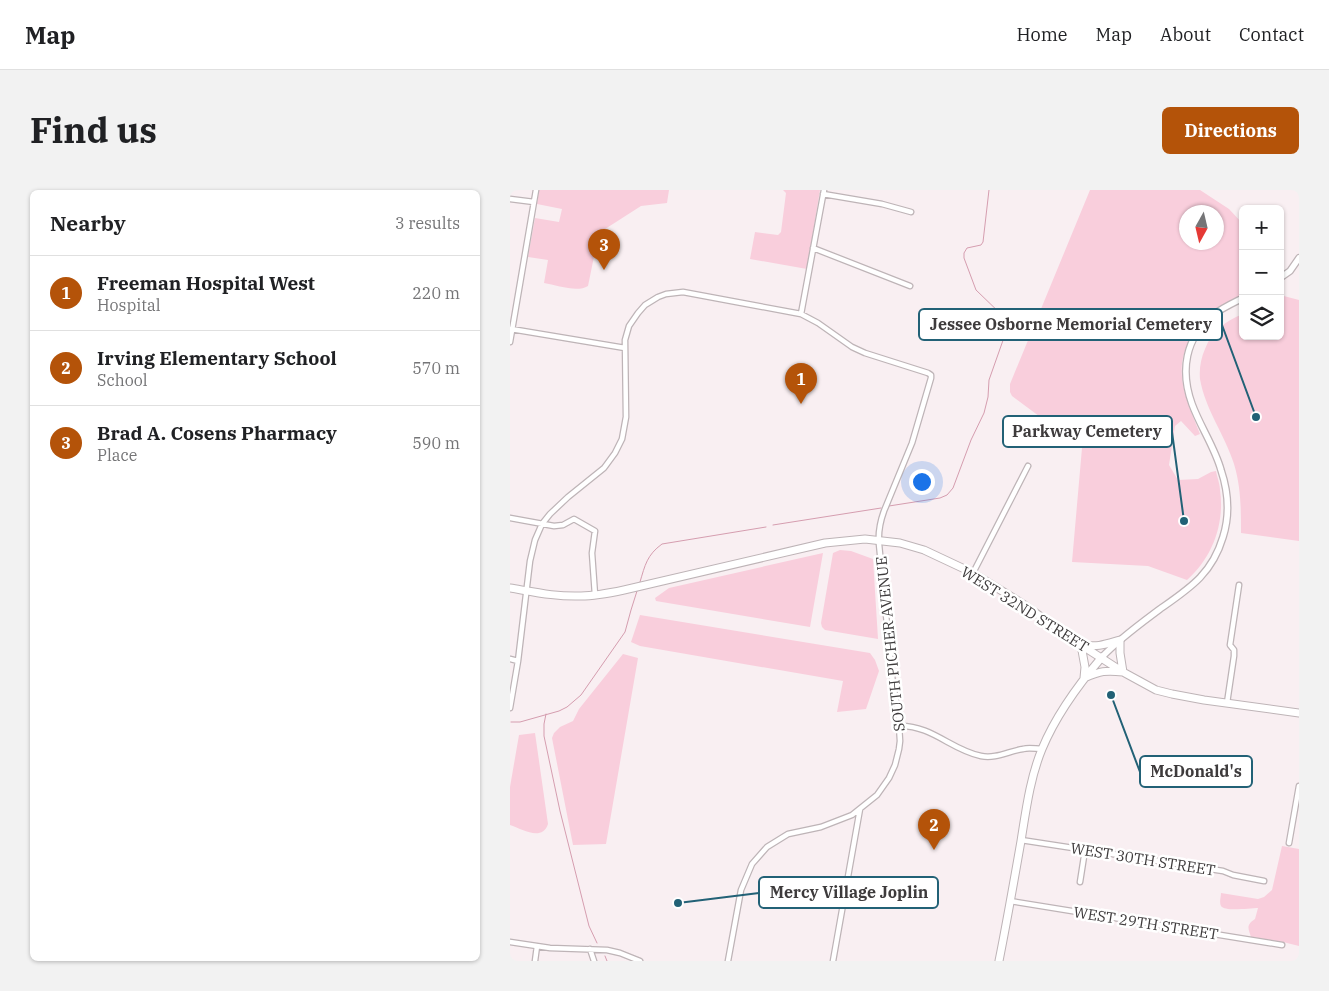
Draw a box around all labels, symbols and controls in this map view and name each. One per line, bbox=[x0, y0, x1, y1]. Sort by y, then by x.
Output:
text: Map bbox=[25, 19, 75, 51]
text: Home bbox=[1016, 23, 1068, 46]
text: Map bbox=[1096, 23, 1132, 46]
text: About bbox=[1160, 23, 1211, 46]
text: Contact bbox=[1239, 23, 1304, 46]
text: Find us bbox=[30, 107, 157, 153]
button: Directions bbox=[1162, 107, 1299, 154]
north arrow bbox=[1179, 205, 1224, 250]
map controls bbox=[1239, 205, 1284, 340]
button: + bbox=[1239, 205, 1284, 250]
text: Nearby bbox=[50, 209, 126, 237]
text: 3 results bbox=[395, 213, 460, 233]
pin: 3 bbox=[588, 229, 620, 270]
button: − bbox=[1239, 250, 1284, 295]
text: Freeman Hospital West bbox=[97, 271, 315, 295]
text: 1 bbox=[61, 283, 71, 303]
text: 220 m bbox=[412, 283, 460, 303]
text: Hospital bbox=[97, 295, 160, 315]
button: layers bbox=[1239, 295, 1284, 340]
callout: Jessee Osborne Memorial Cemetery bbox=[919, 309, 1222, 340]
text: Jessee Osborne Memorial Cemetery bbox=[930, 314, 1213, 334]
text: Irving Elementary School bbox=[97, 346, 337, 370]
text: 2 bbox=[61, 358, 71, 378]
text: 570 m bbox=[412, 358, 460, 378]
pin: 1 bbox=[785, 363, 817, 404]
text: School bbox=[97, 370, 148, 390]
callout: Parkway Cemetery bbox=[1003, 416, 1172, 447]
text: Brad A. Cosens Pharmacy bbox=[97, 421, 337, 445]
text: Parkway Cemetery bbox=[1012, 421, 1163, 441]
text: 3 bbox=[61, 433, 71, 453]
text: 590 m bbox=[412, 433, 460, 453]
text: Place bbox=[97, 445, 137, 465]
your location bbox=[909, 469, 935, 495]
street label: SOUTH PICHER AVENUE bbox=[871, 555, 909, 733]
street label: WEST 32ND STREET bbox=[958, 562, 1093, 656]
callout: McDonald's bbox=[1140, 756, 1252, 787]
text: McDonald's bbox=[1150, 761, 1242, 781]
pin: 2 bbox=[918, 809, 950, 850]
street label: WEST 30TH STREET bbox=[1069, 838, 1217, 880]
callout: Mercy Village Joplin bbox=[759, 877, 938, 908]
text: Mercy Village Joplin bbox=[770, 882, 929, 902]
street label: WEST 29TH STREET bbox=[1072, 902, 1220, 944]

